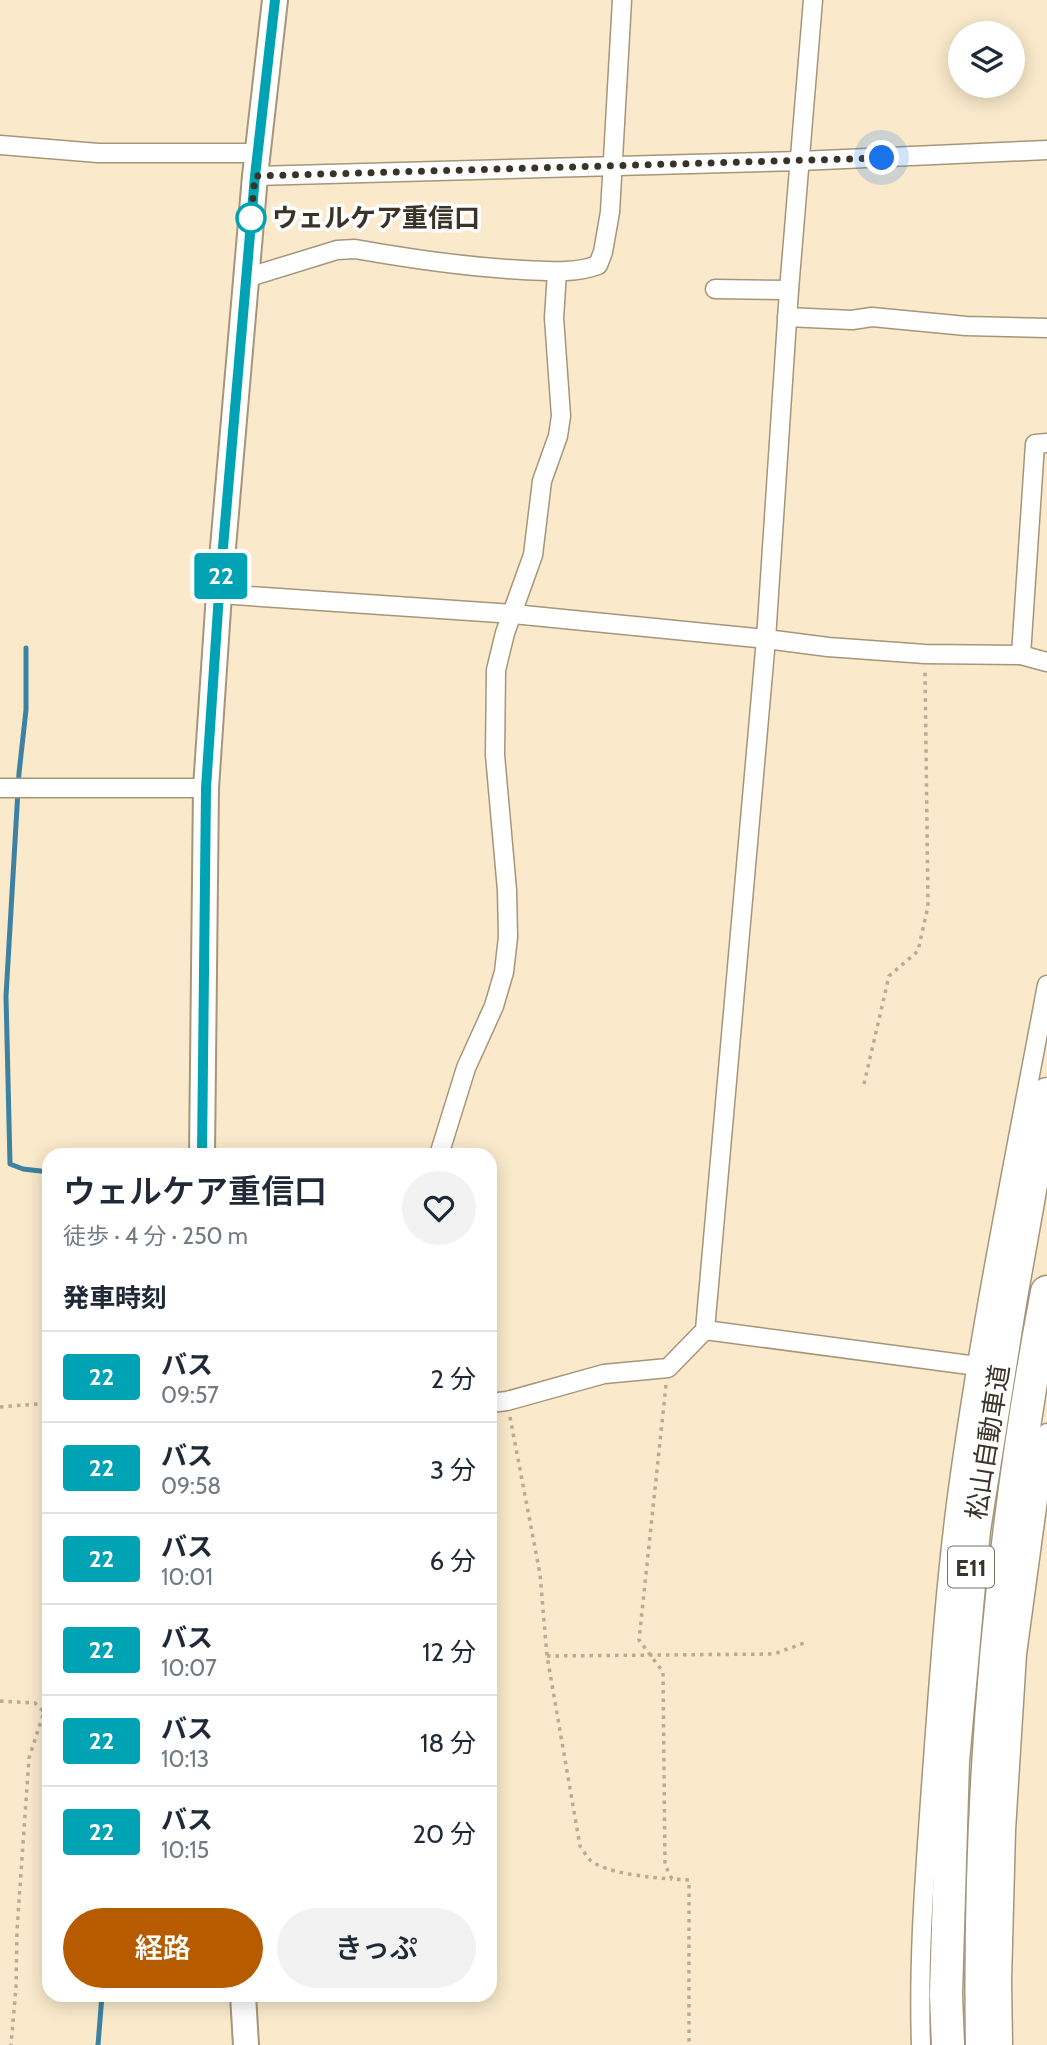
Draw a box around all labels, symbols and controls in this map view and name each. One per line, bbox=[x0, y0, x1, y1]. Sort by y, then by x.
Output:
map controls bbox=[948, 21, 1025, 98]
button: layers bbox=[948, 21, 1025, 98]
your location bbox=[864, 140, 899, 175]
place label: ウェルケア重信口 bbox=[272, 202, 480, 234]
marker: ウェルケア重信口 bbox=[236, 203, 266, 233]
line badge: 22 bbox=[190, 553, 252, 599]
text: 22 bbox=[208, 561, 234, 590]
text: ウェルケア重信口 bbox=[63, 1171, 327, 1211]
button: heart bbox=[402, 1171, 476, 1245]
text: 徒歩 · 4 分 · 250 m bbox=[63, 1222, 248, 1250]
text: 発車時刻 bbox=[63, 1282, 167, 1314]
text: バス bbox=[161, 1349, 213, 1381]
text: 22 bbox=[89, 1362, 114, 1391]
street label: 松山自動車道 bbox=[960, 1362, 1016, 1522]
text: 2 分 bbox=[431, 1363, 476, 1395]
text: 09:57 bbox=[161, 1381, 219, 1409]
text: バス bbox=[161, 1440, 213, 1472]
text: 22 bbox=[89, 1453, 114, 1482]
text: 3 分 bbox=[430, 1454, 476, 1486]
text: 09:58 bbox=[161, 1472, 221, 1500]
text: バス bbox=[161, 1531, 213, 1563]
text: 22 bbox=[89, 1544, 114, 1573]
text: 6 分 bbox=[429, 1545, 476, 1577]
road number: E11 bbox=[948, 1546, 994, 1588]
text: 10:01 bbox=[161, 1563, 213, 1591]
text: バス bbox=[161, 1622, 213, 1654]
text: 22 bbox=[89, 1635, 114, 1664]
text: 12 分 bbox=[422, 1636, 476, 1668]
text: 10:07 bbox=[161, 1654, 217, 1682]
text: バス bbox=[161, 1713, 213, 1745]
text: 22 bbox=[89, 1726, 114, 1755]
text: 18 分 bbox=[420, 1727, 476, 1759]
text: 10:13 bbox=[161, 1745, 209, 1773]
text: バス bbox=[161, 1804, 213, 1836]
text: 22 bbox=[89, 1817, 114, 1846]
text: 20 分 bbox=[412, 1818, 476, 1850]
text: 10:15 bbox=[161, 1836, 209, 1864]
button: 経路 bbox=[63, 1908, 263, 1988]
button: きっぷ bbox=[277, 1908, 476, 1988]

